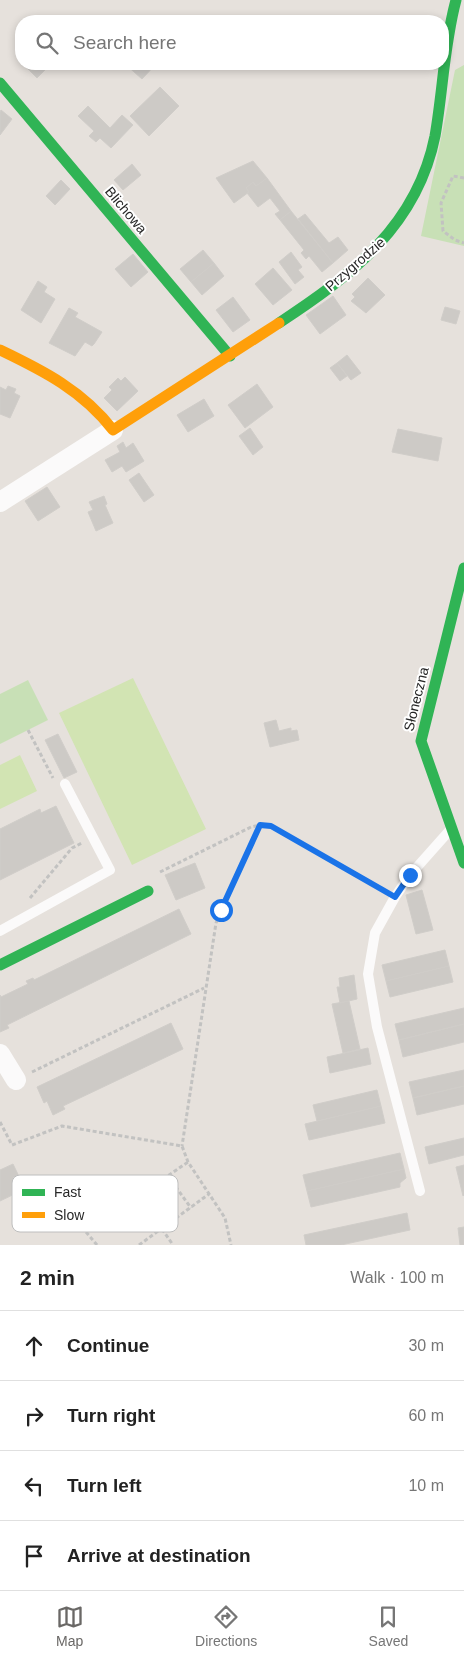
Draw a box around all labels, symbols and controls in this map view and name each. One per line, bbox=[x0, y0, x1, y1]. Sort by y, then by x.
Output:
search box bbox=[15, 15, 449, 70]
icon: search bbox=[33, 29, 61, 57]
text: Search here bbox=[73, 32, 177, 53]
street label: Blichowa bbox=[102, 183, 150, 237]
street label: Przygrodzie bbox=[322, 234, 388, 294]
street label: Słoneczna bbox=[400, 665, 432, 733]
route end bbox=[399, 864, 422, 887]
route start bbox=[210, 899, 233, 922]
legend bbox=[12, 1175, 178, 1232]
text: Fast bbox=[54, 1184, 81, 1200]
text: Slow bbox=[54, 1207, 85, 1223]
text: 2 min bbox=[20, 1266, 75, 1289]
text: Walk · 100 m bbox=[350, 1269, 444, 1286]
icon: ahead bbox=[20, 1332, 48, 1360]
text: Continue bbox=[67, 1335, 149, 1356]
text: 30 m bbox=[408, 1337, 444, 1354]
icon: right bbox=[20, 1402, 48, 1430]
text: Turn right bbox=[67, 1405, 155, 1426]
text: 60 m bbox=[408, 1407, 444, 1424]
icon: left bbox=[20, 1472, 48, 1500]
text: Turn left bbox=[67, 1475, 142, 1496]
text: 10 m bbox=[408, 1477, 444, 1494]
icon: arrive bbox=[20, 1542, 48, 1570]
text: Arrive at destination bbox=[67, 1545, 251, 1566]
tab: Map bbox=[56, 1603, 84, 1649]
tab: Directions bbox=[195, 1603, 257, 1649]
tab: Saved bbox=[369, 1603, 408, 1649]

